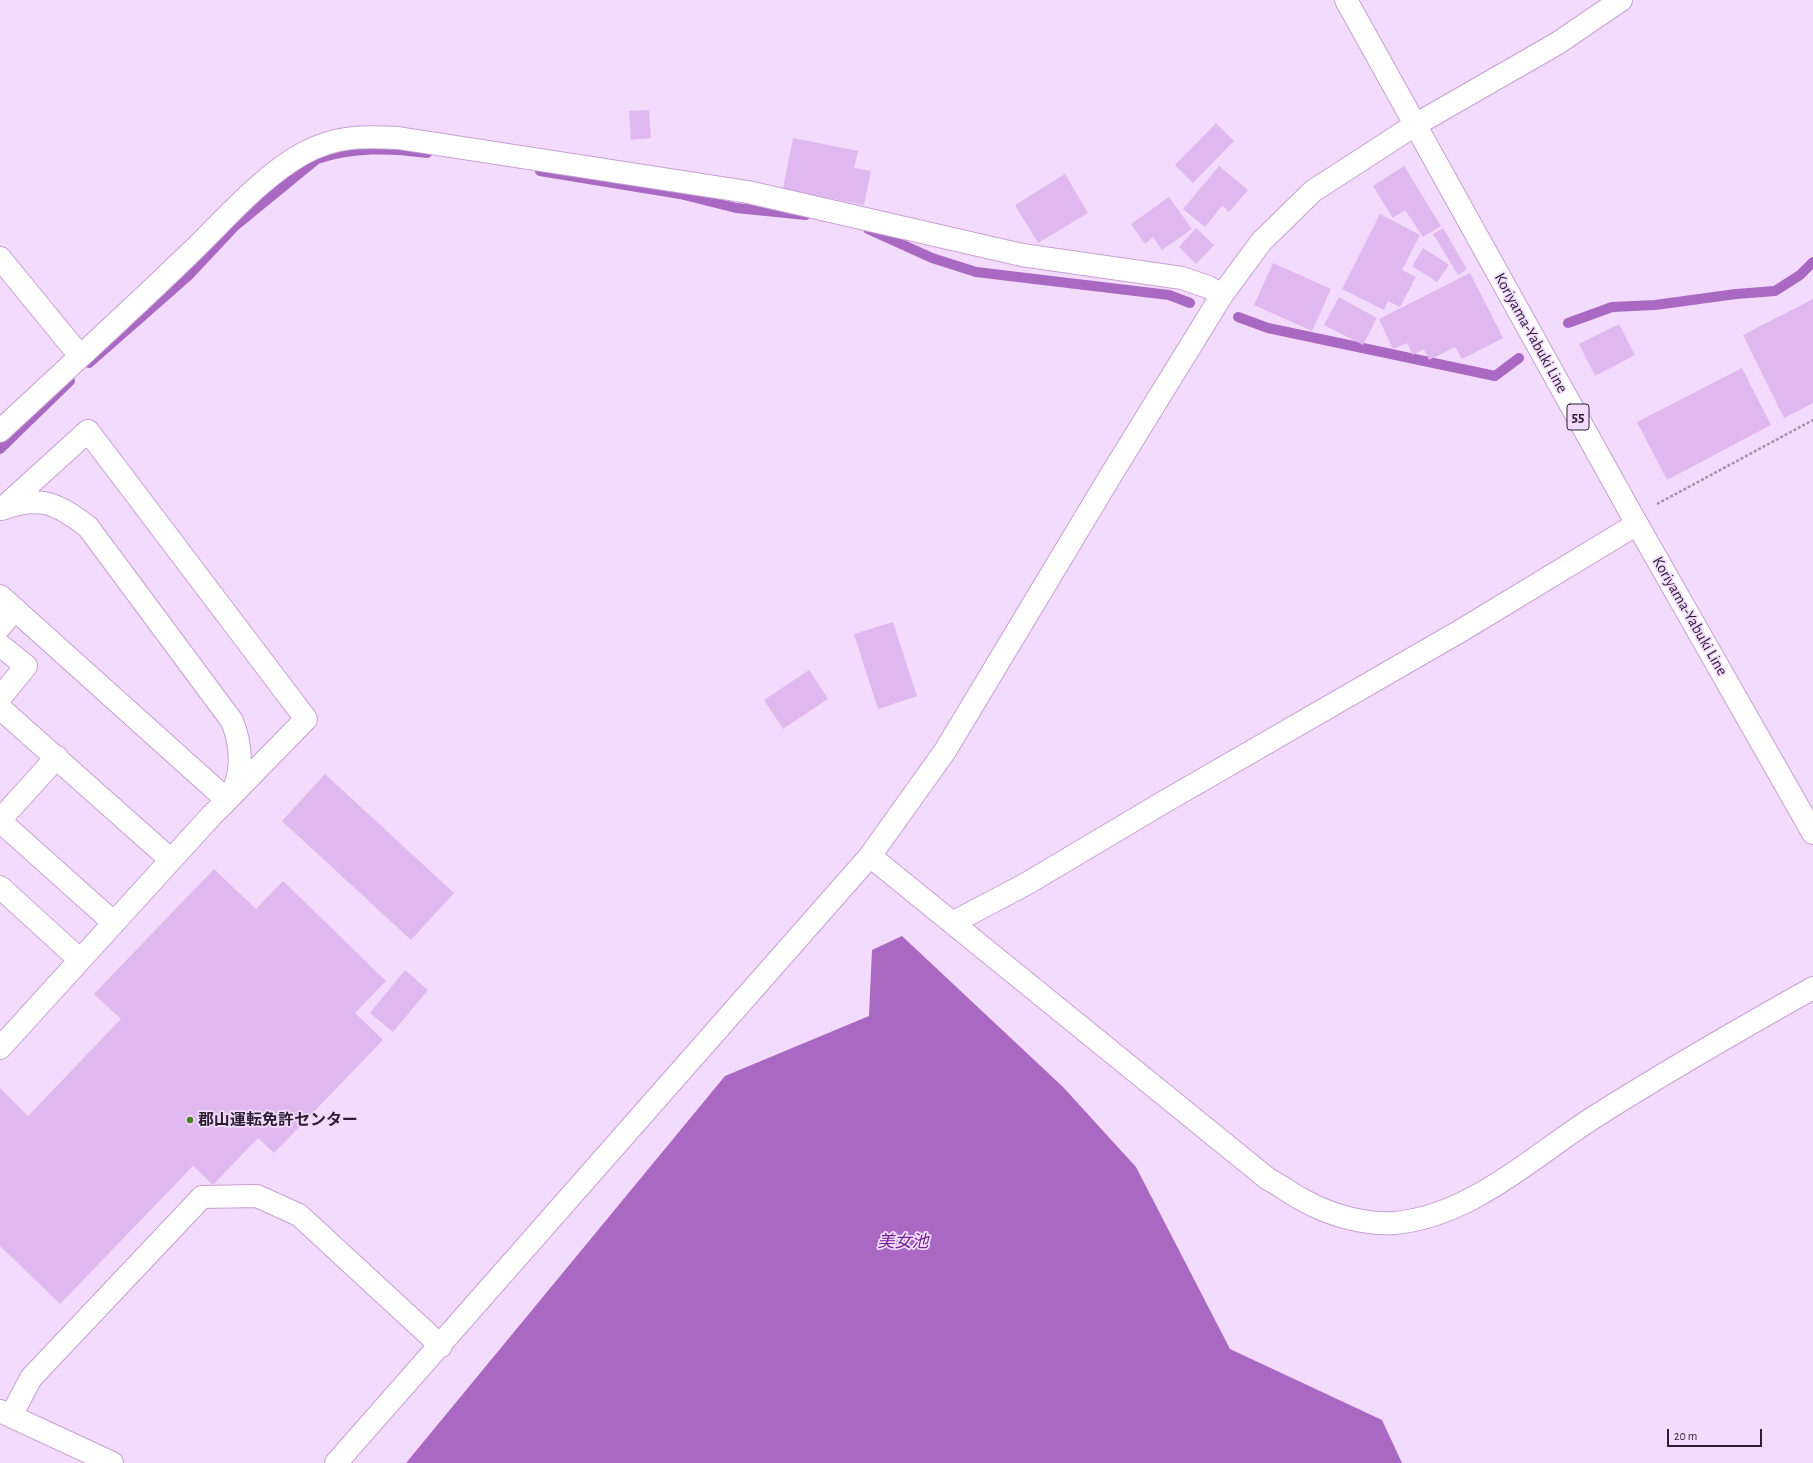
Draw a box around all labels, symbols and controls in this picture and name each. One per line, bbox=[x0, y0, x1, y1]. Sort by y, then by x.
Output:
street label: Koriyama-Yabuki Line bbox=[1490, 270, 1572, 396]
road number: 55 bbox=[1567, 404, 1589, 430]
street label: Koriyama-Yabuki Line bbox=[1648, 553, 1732, 679]
place label: 郡山運転免許センター bbox=[198, 1110, 358, 1130]
marker: 郡山運転免許センター bbox=[185, 1115, 195, 1125]
water label: 美女池 bbox=[878, 1232, 928, 1252]
scale bar bbox=[1669, 1421, 1764, 1447]
text: 20 m bbox=[1674, 1430, 1697, 1442]

